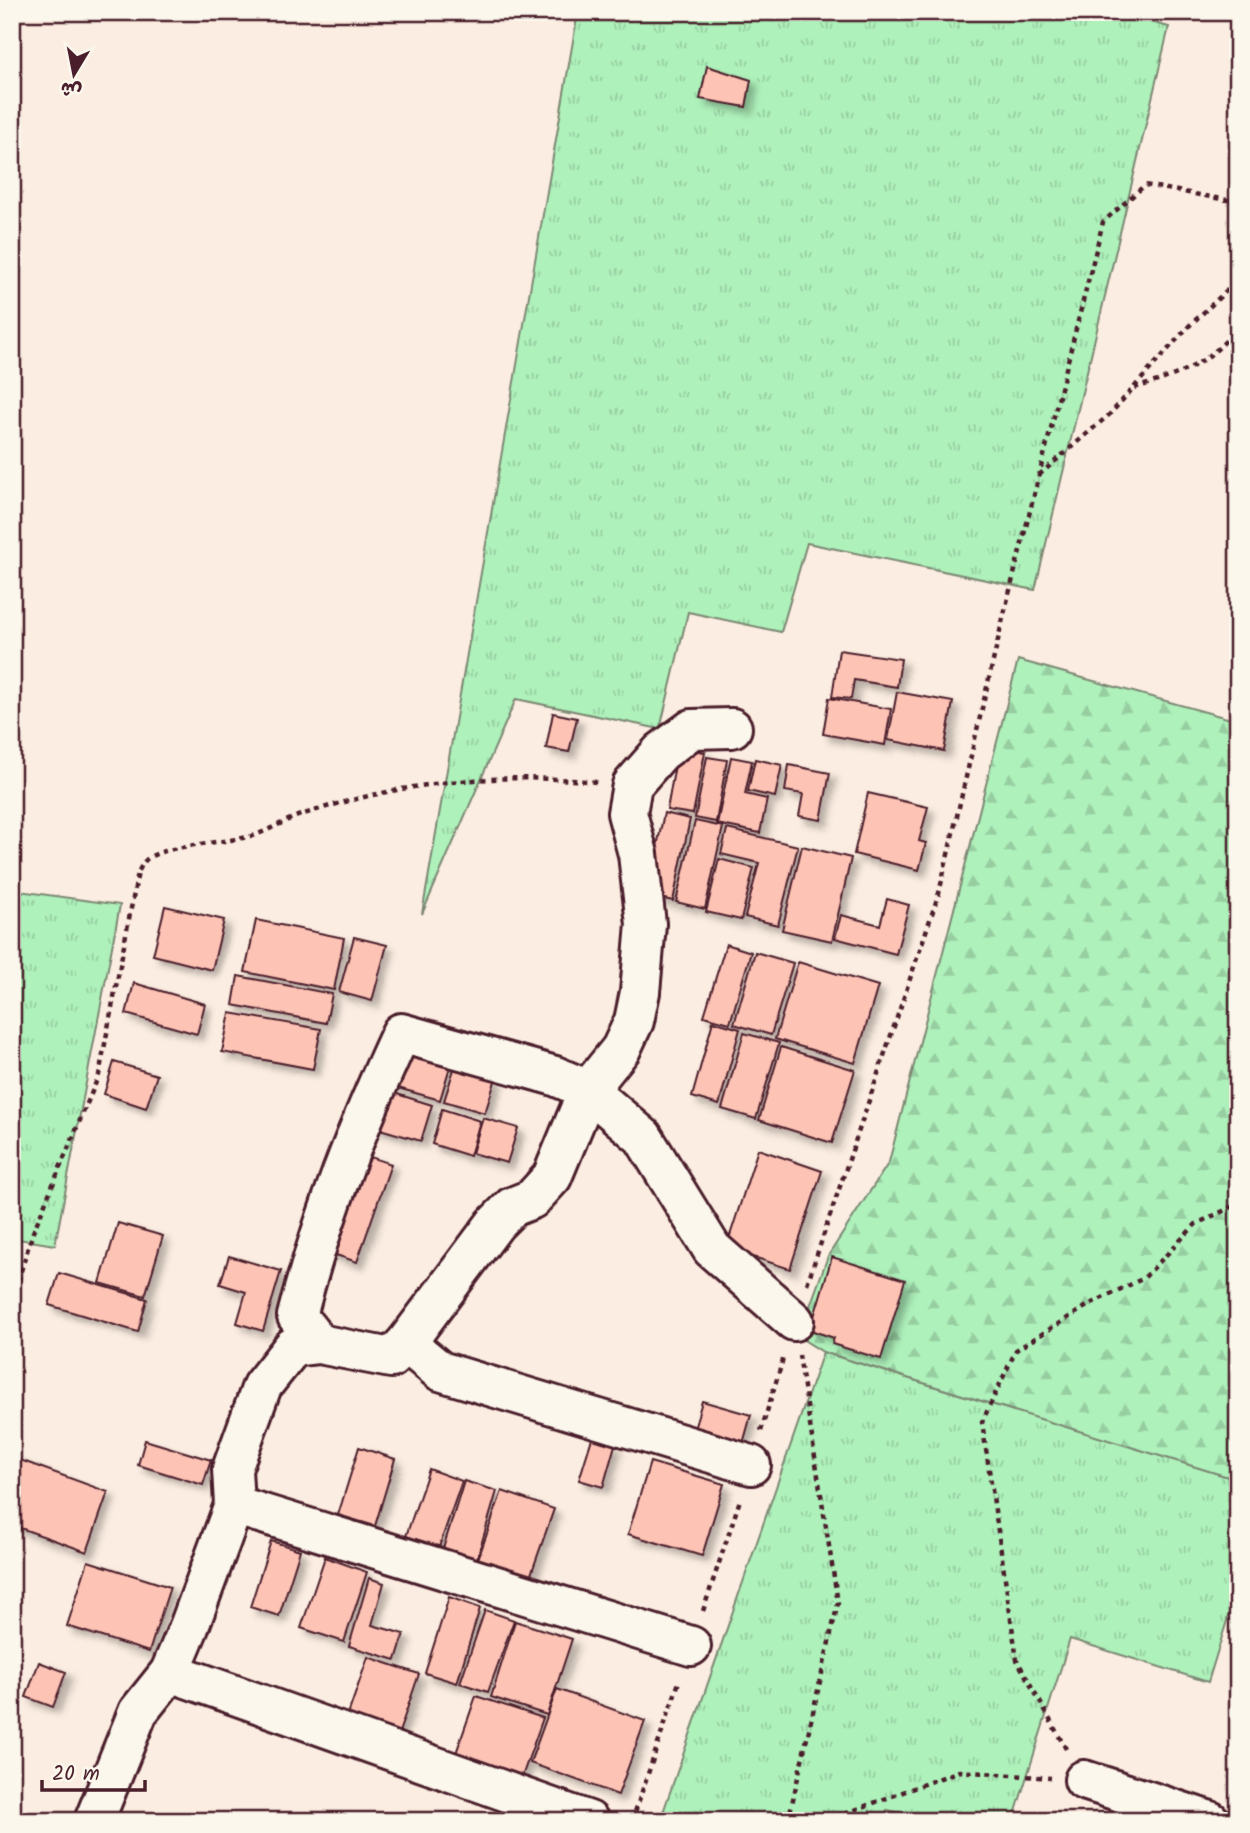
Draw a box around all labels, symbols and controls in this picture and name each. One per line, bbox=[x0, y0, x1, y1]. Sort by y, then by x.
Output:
north arrow bbox=[38, 38, 108, 108]
text: ش bbox=[58, 72, 84, 105]
scale bar bbox=[42, 1749, 145, 1793]
text: 20 m bbox=[52, 1758, 100, 1791]

